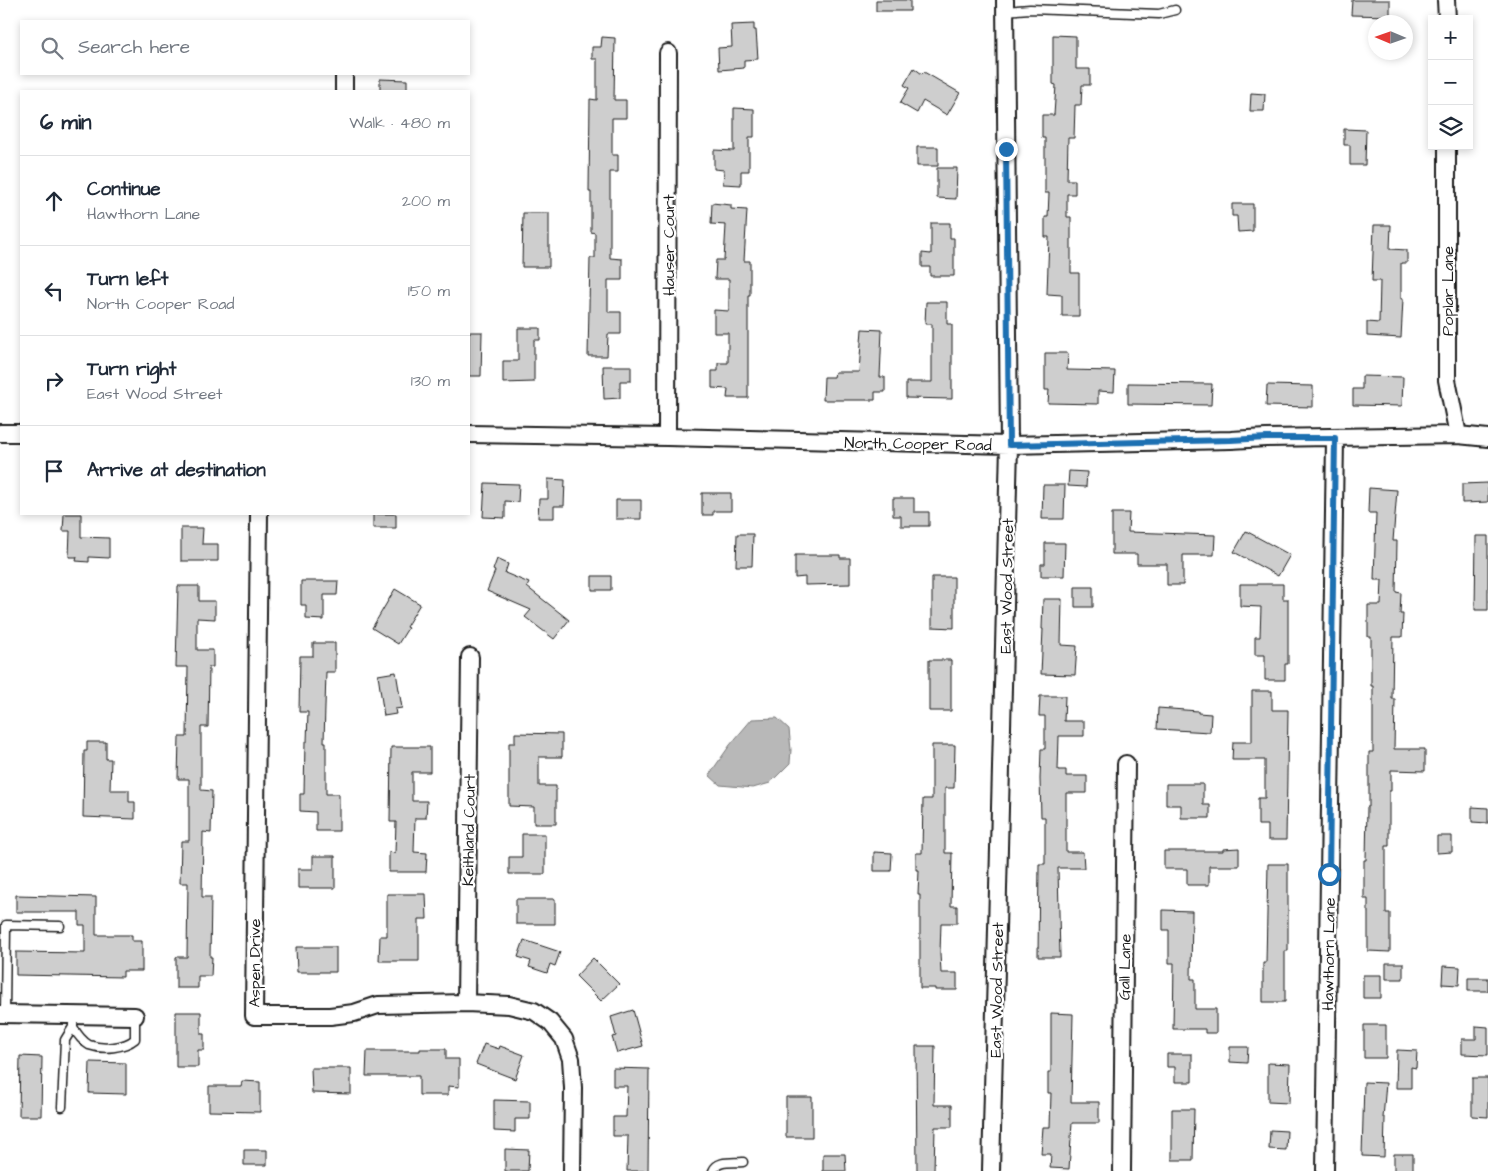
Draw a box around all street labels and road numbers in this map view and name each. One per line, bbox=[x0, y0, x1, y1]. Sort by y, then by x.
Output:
street label: Hauser Court bbox=[658, 194, 680, 296]
street label: Poplar Lane bbox=[1437, 246, 1459, 336]
street label: North Cooper Road bbox=[844, 432, 992, 456]
street label: East Wood Street bbox=[995, 518, 1019, 654]
street label: Keithland Court bbox=[457, 773, 481, 886]
street label: Hawthorn Lane bbox=[1317, 897, 1341, 1011]
street label: Aspen Drive bbox=[244, 918, 266, 1007]
street label: East Wood Street bbox=[985, 922, 1009, 1058]
street label: Gall Lane bbox=[1113, 933, 1137, 1000]

